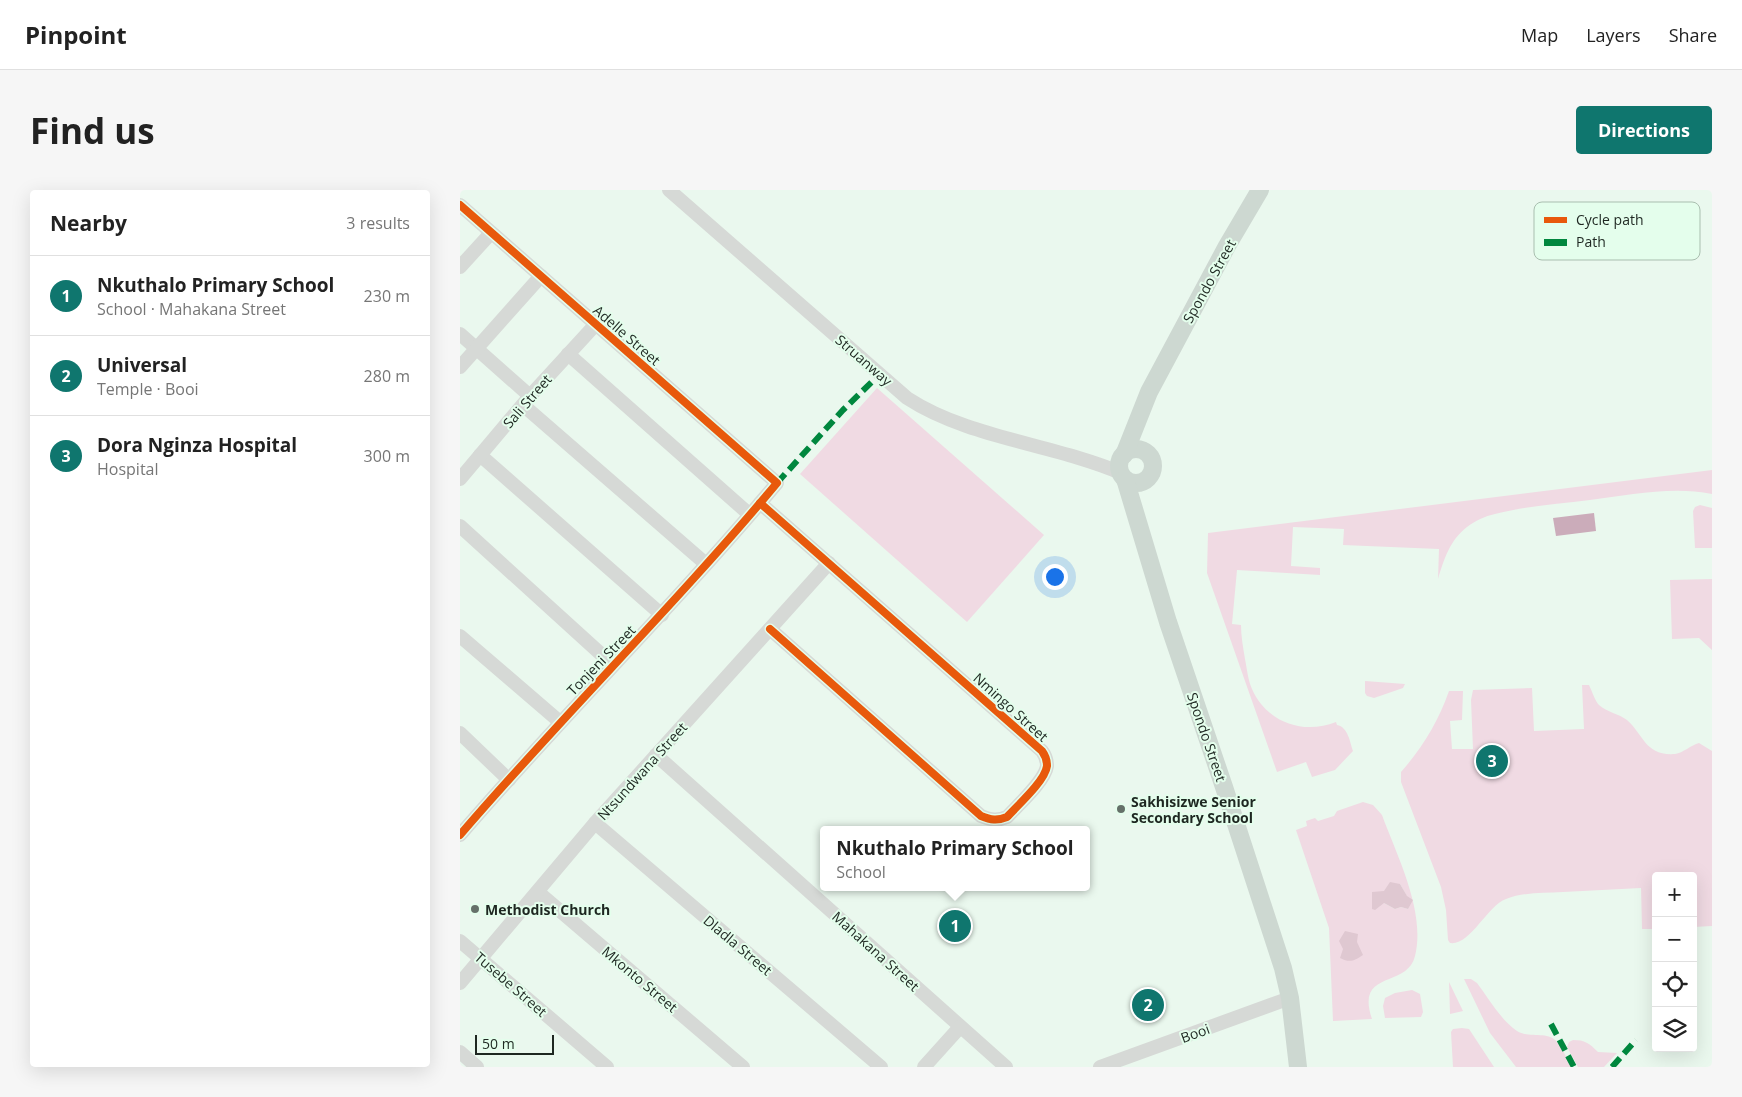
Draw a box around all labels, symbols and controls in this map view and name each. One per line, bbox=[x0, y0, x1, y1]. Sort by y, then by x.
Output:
text: Pinpoint bbox=[25, 18, 127, 51]
text: Map bbox=[1521, 23, 1558, 47]
text: Layers bbox=[1586, 23, 1641, 47]
text: Share bbox=[1669, 23, 1717, 47]
button: Directions bbox=[1576, 106, 1712, 154]
text: Find us bbox=[30, 107, 155, 154]
legend bbox=[1534, 202, 1700, 260]
text: Nearby bbox=[50, 209, 127, 237]
text: Cycle path bbox=[1576, 210, 1644, 229]
text: 3 results bbox=[346, 212, 410, 234]
text: Path bbox=[1576, 232, 1606, 251]
street label: Spondo Street bbox=[1178, 236, 1240, 326]
text: Nkuthalo Primary School bbox=[97, 272, 334, 298]
text: 1 bbox=[61, 285, 71, 307]
text: 230 m bbox=[364, 285, 410, 307]
text: School · Mahakana Street bbox=[97, 298, 286, 320]
street label: Adelle Street bbox=[589, 301, 665, 369]
street label: Struanway bbox=[832, 330, 897, 390]
text: Universal bbox=[97, 352, 187, 378]
text: 2 bbox=[61, 365, 71, 387]
text: 280 m bbox=[364, 365, 410, 387]
street label: Sali Street bbox=[498, 370, 556, 432]
text: Temple · Booi bbox=[97, 378, 199, 400]
text: Dora Nginza Hospital bbox=[97, 432, 297, 458]
text: 3 bbox=[61, 445, 71, 467]
text: 300 m bbox=[364, 445, 410, 467]
text: Hospital bbox=[97, 458, 159, 480]
your location bbox=[1042, 564, 1068, 590]
street label: Tonjeni Street bbox=[563, 621, 639, 699]
street label: Nmingo Street bbox=[970, 668, 1052, 746]
street label: Spondo Street bbox=[1183, 690, 1231, 784]
street label: Ntsundwana Street bbox=[593, 718, 691, 824]
pin: 3 bbox=[1476, 742, 1508, 780]
place label: Sakhisizwe Senior Secondary School bbox=[1131, 792, 1256, 827]
marker: Sakhisizwe Senior Secondary School bbox=[1115, 803, 1127, 815]
popup bbox=[820, 826, 1090, 891]
text: Nkuthalo Primary School bbox=[836, 835, 1074, 861]
text: School bbox=[836, 861, 886, 883]
map controls bbox=[1652, 872, 1697, 1052]
button: + bbox=[1652, 872, 1697, 917]
place label: Methodist Church bbox=[485, 900, 610, 919]
marker: Methodist Church bbox=[469, 903, 481, 915]
street label: Mahakana Street bbox=[828, 907, 924, 995]
pin: 1 bbox=[939, 907, 971, 945]
street label: Dladla Street bbox=[700, 911, 776, 979]
button: − bbox=[1652, 917, 1697, 962]
street label: Mkonto Street bbox=[598, 942, 682, 1016]
street label: Tusebe Street bbox=[471, 947, 551, 1021]
button: locate bbox=[1652, 962, 1697, 1007]
pin: 2 bbox=[1132, 986, 1164, 1024]
button: layers bbox=[1652, 1007, 1697, 1052]
street label: Booi bbox=[1178, 1019, 1212, 1047]
scale bar bbox=[475, 1032, 554, 1055]
text: 50 m bbox=[482, 1034, 515, 1053]

